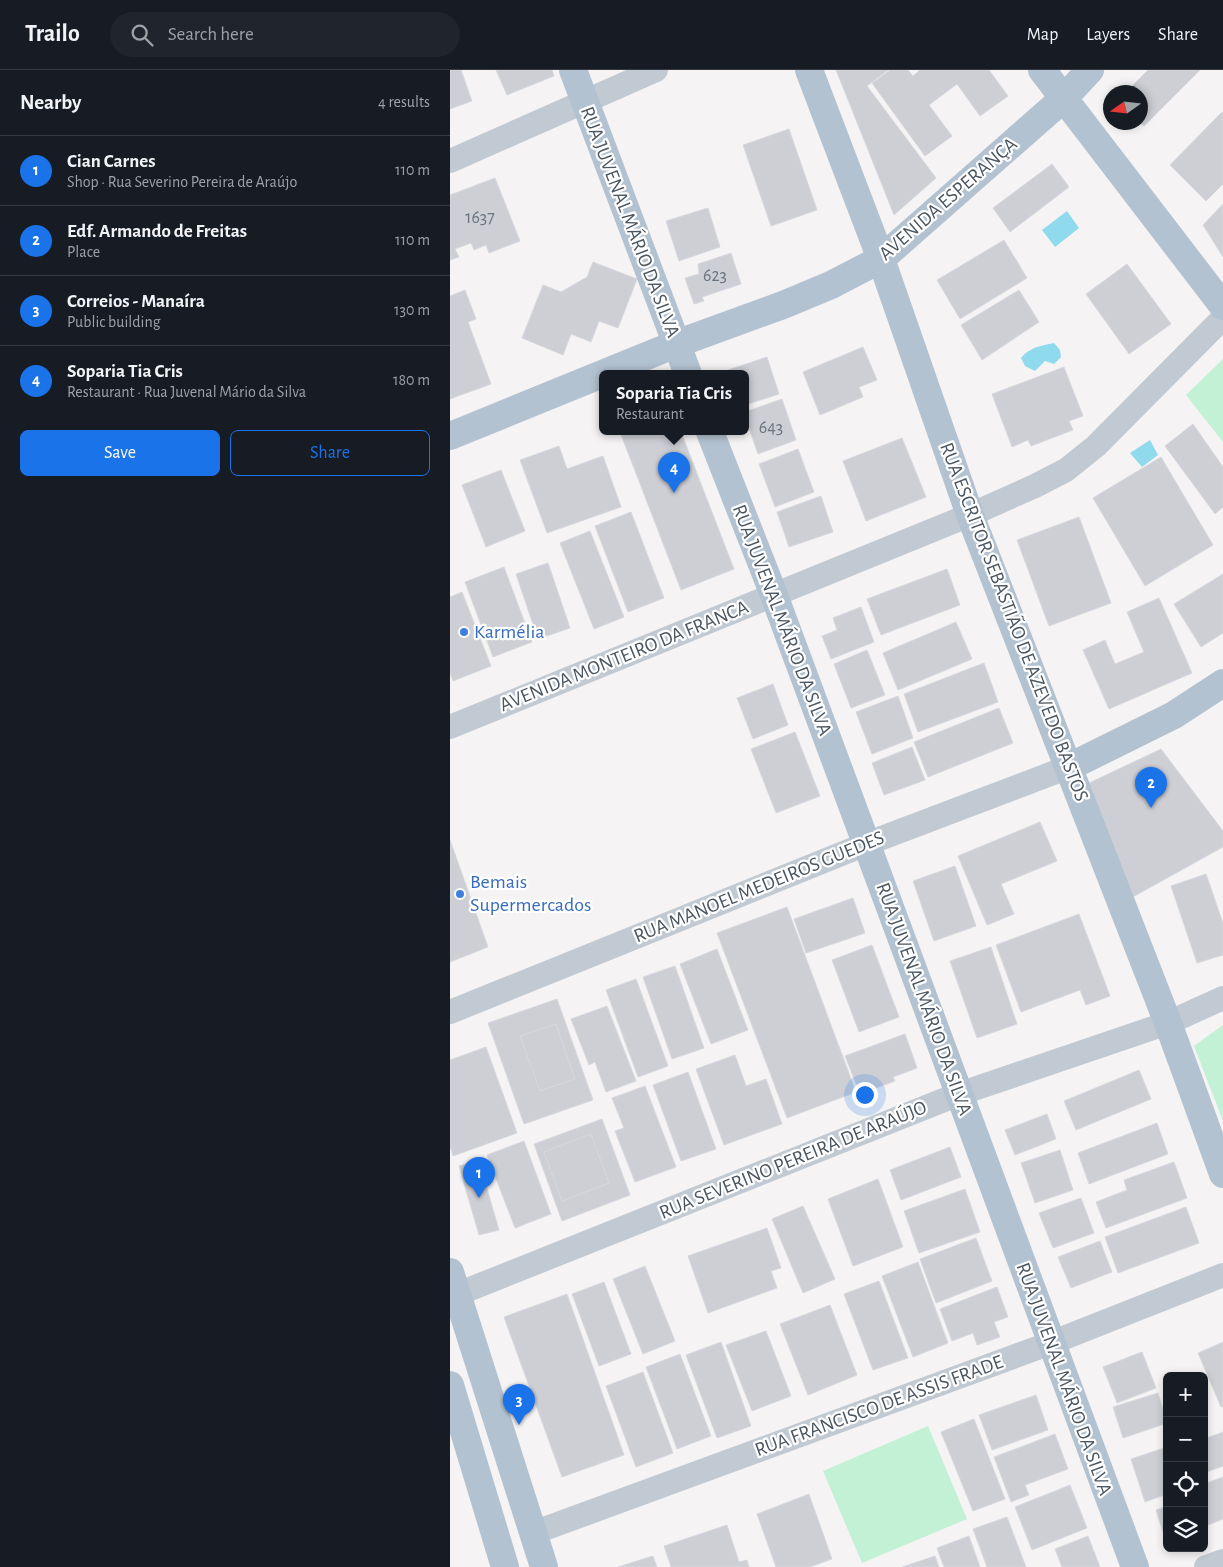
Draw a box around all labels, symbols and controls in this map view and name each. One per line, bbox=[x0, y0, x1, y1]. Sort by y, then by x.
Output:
search box bbox=[110, 12, 460, 57]
icon: search bbox=[128, 21, 156, 49]
text: Trailo bbox=[25, 22, 80, 46]
text: Search here bbox=[168, 25, 254, 44]
text: Map bbox=[1027, 26, 1058, 44]
text: Layers bbox=[1086, 26, 1130, 44]
text: Share bbox=[1158, 26, 1198, 44]
north arrow bbox=[1103, 85, 1148, 130]
text: Nearby bbox=[20, 92, 81, 113]
text: 4 results bbox=[378, 94, 430, 110]
street label: RUA JUVENAL MÁRIO DA SILVA bbox=[577, 103, 684, 341]
street label: AVENIDA ESPERANÇA bbox=[875, 134, 1021, 264]
text: Cian Carnes bbox=[67, 152, 156, 171]
text: 1 bbox=[33, 162, 39, 178]
text: 110 m bbox=[395, 162, 430, 178]
text: Shop · Rua Severino Pereira de Araújo bbox=[67, 174, 297, 190]
house number: 1637 bbox=[465, 209, 495, 227]
text: Edf. Armando de Freitas bbox=[67, 222, 247, 241]
text: 2 bbox=[32, 232, 40, 248]
text: 110 m bbox=[395, 232, 430, 248]
text: Place bbox=[67, 244, 100, 260]
house number: 623 bbox=[703, 267, 727, 285]
text: Correios - Manaíra bbox=[67, 292, 205, 311]
text: 3 bbox=[33, 302, 39, 318]
text: 130 m bbox=[394, 302, 430, 318]
text: Public building bbox=[67, 314, 161, 330]
text: Soparia Tia Cris bbox=[67, 362, 183, 381]
popup bbox=[599, 370, 749, 435]
text: 4 bbox=[32, 372, 40, 388]
text: 180 m bbox=[393, 372, 430, 388]
text: Restaurant · Rua Juvenal Mário da Silva bbox=[67, 384, 306, 400]
text: Soparia Tia Cris bbox=[616, 384, 732, 403]
text: Restaurant bbox=[616, 406, 684, 422]
house number: 643 bbox=[759, 419, 783, 437]
button: Save bbox=[20, 430, 220, 476]
button: Share bbox=[230, 430, 430, 476]
street label: RUA ESCRITOR SEBASTIÃO DE AZEVEDO BASTOS bbox=[936, 440, 1093, 804]
pin: 4 bbox=[658, 452, 690, 493]
street label: RUA JUVENAL MÁRIO DA SILVA bbox=[729, 501, 836, 739]
street label: AVENIDA MONTEIRO DA FRANCA bbox=[497, 597, 752, 715]
place label: Karmélia bbox=[474, 622, 544, 642]
marker: Karmélia bbox=[458, 626, 470, 638]
pin: 2 bbox=[1135, 767, 1167, 808]
street label: RUA MANOEL MEDEIROS GUEDES bbox=[631, 827, 887, 947]
place label: Bemais Supermercados bbox=[470, 872, 591, 915]
street label: RUA JUVENAL MÁRIO DA SILVA bbox=[873, 880, 977, 1118]
marker: Bemais Supermercados bbox=[454, 888, 466, 900]
your location bbox=[852, 1082, 878, 1108]
street label: RUA SEVERINO PEREIRA DE ARAÚJO bbox=[656, 1096, 930, 1223]
pin: 1 bbox=[463, 1157, 495, 1198]
street label: RUA JUVENAL MÁRIO DA SILVA bbox=[1013, 1260, 1117, 1498]
street label: RUA FRANCISCO DE ASSIS FRADE bbox=[752, 1352, 1006, 1460]
map controls bbox=[1163, 1372, 1208, 1552]
button: + bbox=[1163, 1372, 1208, 1417]
pin: 3 bbox=[503, 1384, 535, 1425]
button: − bbox=[1163, 1417, 1208, 1462]
button: locate bbox=[1163, 1462, 1208, 1507]
button: layers bbox=[1163, 1507, 1208, 1552]

